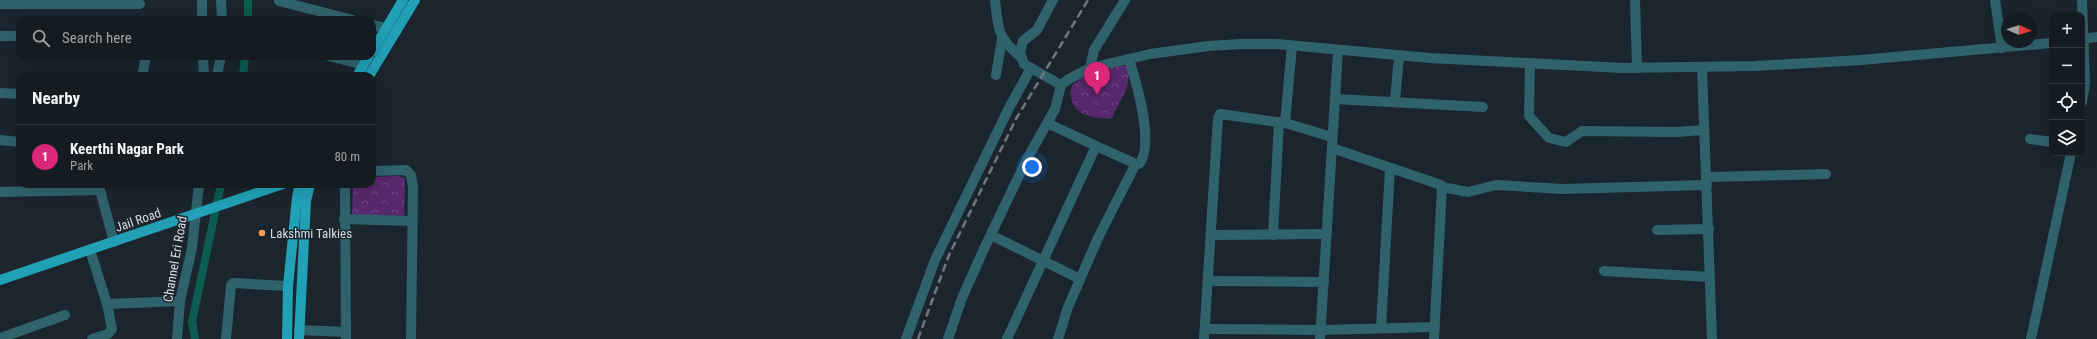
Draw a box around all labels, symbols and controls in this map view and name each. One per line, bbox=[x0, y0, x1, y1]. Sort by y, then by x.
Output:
north arrow bbox=[2001, 12, 2037, 48]
map controls bbox=[2049, 12, 2085, 156]
button: + bbox=[2049, 12, 2085, 48]
search box bbox=[16, 16, 376, 60]
icon: search bbox=[30, 27, 52, 49]
text: Search here bbox=[62, 29, 132, 47]
button: − bbox=[2049, 48, 2085, 84]
pin: 1 bbox=[1084, 62, 1110, 95]
button: locate bbox=[2049, 84, 2085, 120]
text: Nearby bbox=[32, 88, 80, 108]
button: layers bbox=[2049, 120, 2085, 156]
text: Keerthi Nagar Park bbox=[70, 140, 184, 158]
text: 1 bbox=[42, 149, 48, 164]
text: 80 m bbox=[334, 149, 360, 164]
your location bbox=[1022, 157, 1042, 177]
text: Park bbox=[70, 158, 93, 173]
street label: Jail Road bbox=[113, 205, 163, 235]
street label: Channel Eri Road bbox=[160, 215, 190, 303]
place label: Lakshmi Talkies bbox=[270, 226, 352, 241]
marker: Lakshmi Talkies bbox=[257, 228, 267, 238]

